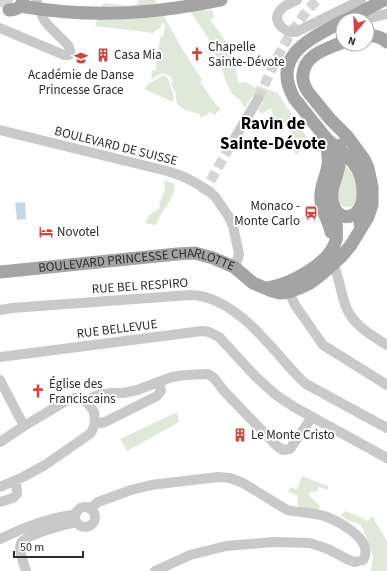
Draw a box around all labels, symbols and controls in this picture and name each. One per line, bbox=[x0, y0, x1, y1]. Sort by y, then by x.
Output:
north arrow bbox=[335, 12, 375, 52]
text: N bbox=[346, 33, 358, 49]
place label: Chapelle Sainte-Dévote bbox=[208, 38, 285, 71]
place label: Casa Mia bbox=[114, 46, 162, 64]
church icon: Chapelle Sainte-Dévote bbox=[189, 46, 205, 62]
building icon: Casa Mia bbox=[95, 47, 111, 63]
school or university icon: Académie de Danse Princesse Grace bbox=[73, 50, 89, 66]
place label: Académie de Danse Princesse Grace bbox=[28, 66, 134, 99]
district label: Ravin de Sainte-Dévote bbox=[220, 112, 326, 156]
street label: BOULEVARD DE SUISSE bbox=[53, 122, 180, 170]
place label: Monaco - Monte Carlo bbox=[234, 197, 300, 230]
station icon: Monaco - Monte Carlo bbox=[303, 205, 319, 221]
place label: Novotel bbox=[57, 223, 99, 241]
hotel icon: Novotel bbox=[38, 224, 54, 240]
street label: BOULEVARD PRINCESSE CHARLOTTE bbox=[37, 244, 238, 277]
street label: RUE BEL RESPIRO bbox=[91, 274, 189, 298]
street label: RUE BELLEVUE bbox=[76, 315, 158, 343]
place label: Église des Franciscains bbox=[49, 375, 116, 408]
church icon: Église des Franciscains bbox=[30, 383, 46, 399]
place label: Le Monte Cristo bbox=[251, 426, 335, 444]
building icon: Le Monte Cristo bbox=[232, 427, 248, 443]
scale bar bbox=[14, 533, 83, 559]
text: 50 m bbox=[20, 539, 44, 556]

